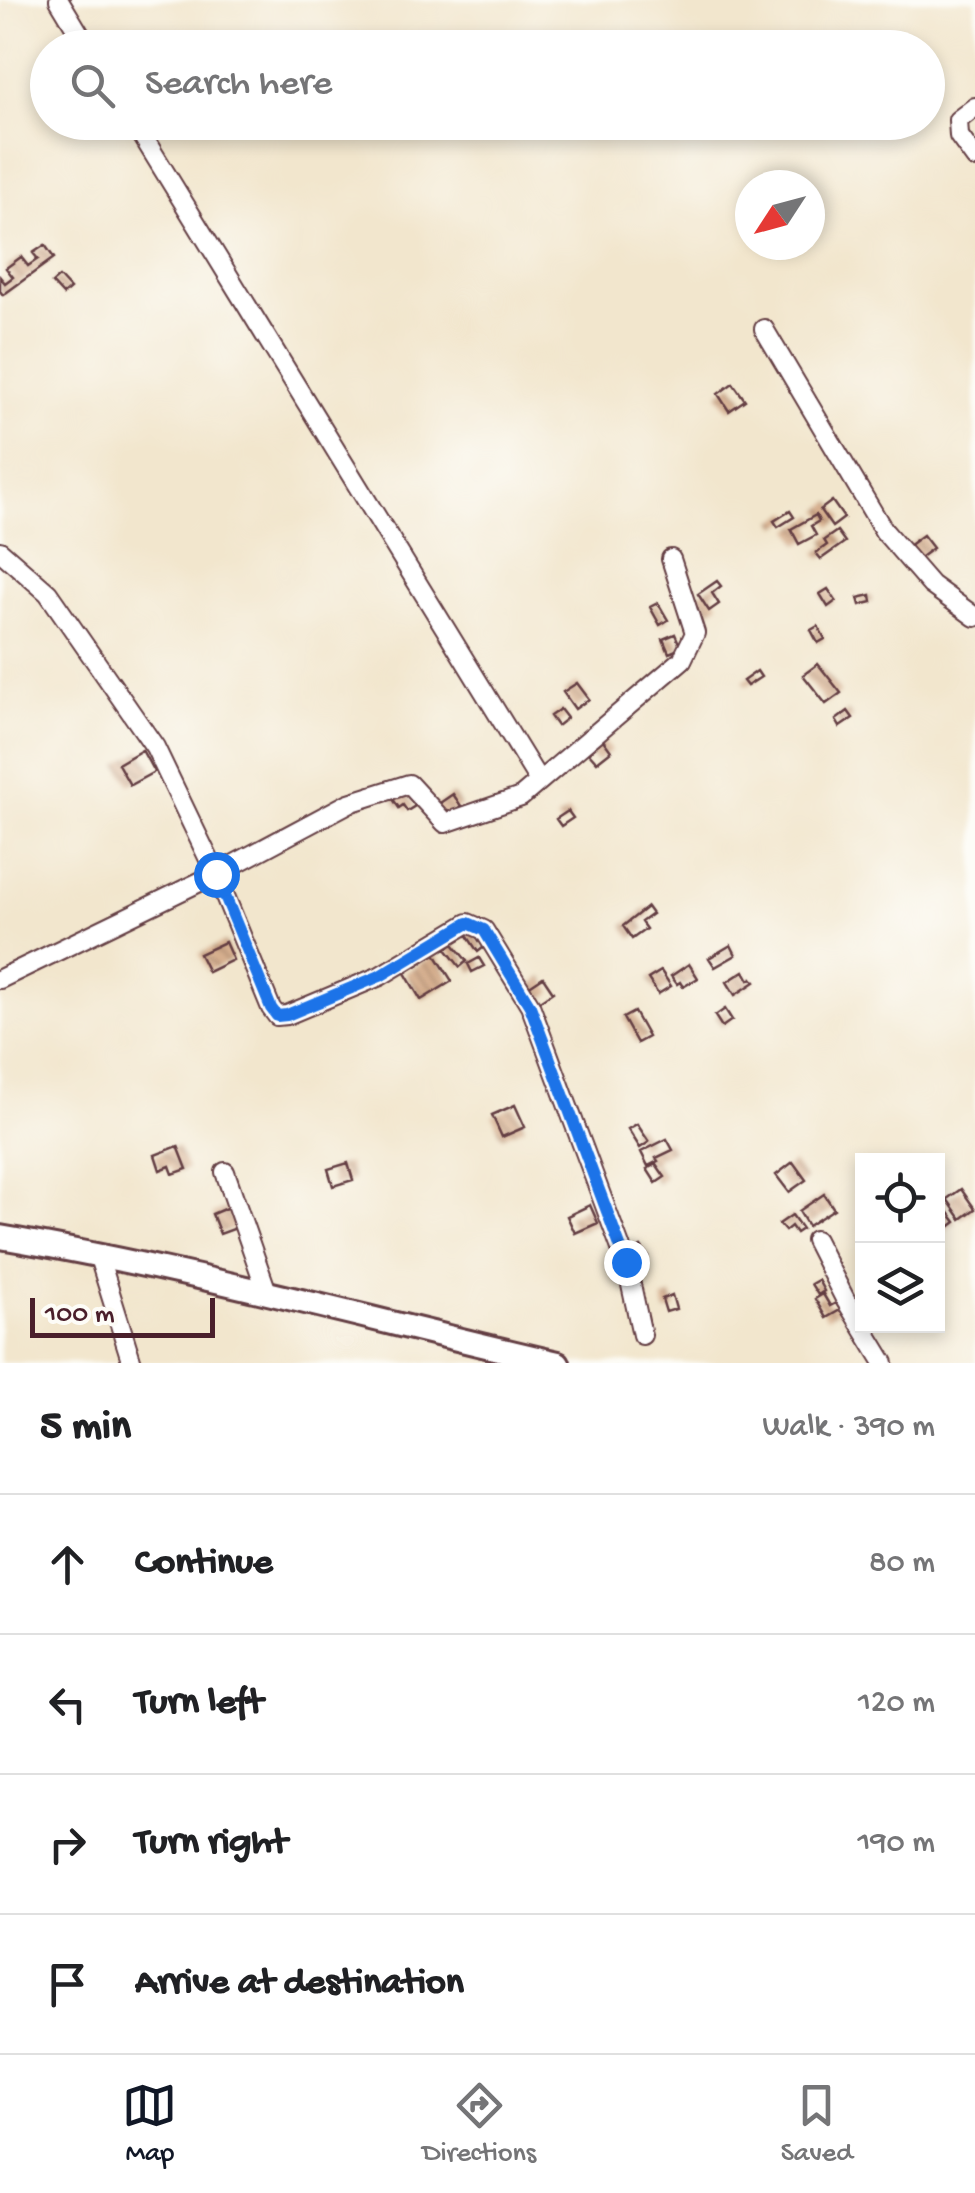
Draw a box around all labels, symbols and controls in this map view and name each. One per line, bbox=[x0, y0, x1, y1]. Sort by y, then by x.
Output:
search box bbox=[30, 30, 945, 140]
icon: search bbox=[65, 58, 120, 113]
text: Search here bbox=[145, 63, 332, 107]
north arrow bbox=[735, 170, 825, 260]
route start bbox=[194, 852, 240, 898]
map controls bbox=[855, 1153, 945, 1333]
button: locate bbox=[855, 1153, 945, 1243]
route end bbox=[604, 1240, 650, 1286]
button: layers bbox=[855, 1243, 945, 1333]
scale bar bbox=[30, 1293, 215, 1338]
text: 100 m bbox=[45, 1299, 115, 1332]
text: 5 min bbox=[40, 1404, 131, 1453]
text: Walk · 390 m bbox=[762, 1409, 935, 1447]
icon: ahead bbox=[40, 1537, 95, 1592]
text: Continue bbox=[135, 1542, 273, 1586]
text: 80 m bbox=[869, 1545, 935, 1583]
icon: left bbox=[40, 1677, 95, 1732]
text: Turn left bbox=[135, 1682, 263, 1726]
text: 120 m bbox=[858, 1685, 935, 1723]
icon: right bbox=[40, 1817, 95, 1872]
text: Turn right bbox=[135, 1822, 287, 1866]
text: 190 m bbox=[858, 1825, 935, 1863]
icon: arrive bbox=[40, 1957, 95, 2012]
text: Arrive at destination bbox=[135, 1962, 464, 2006]
tab: Map bbox=[122, 2078, 177, 2171]
tab: Directions bbox=[422, 2078, 536, 2171]
tab: Saved bbox=[781, 2078, 853, 2171]

